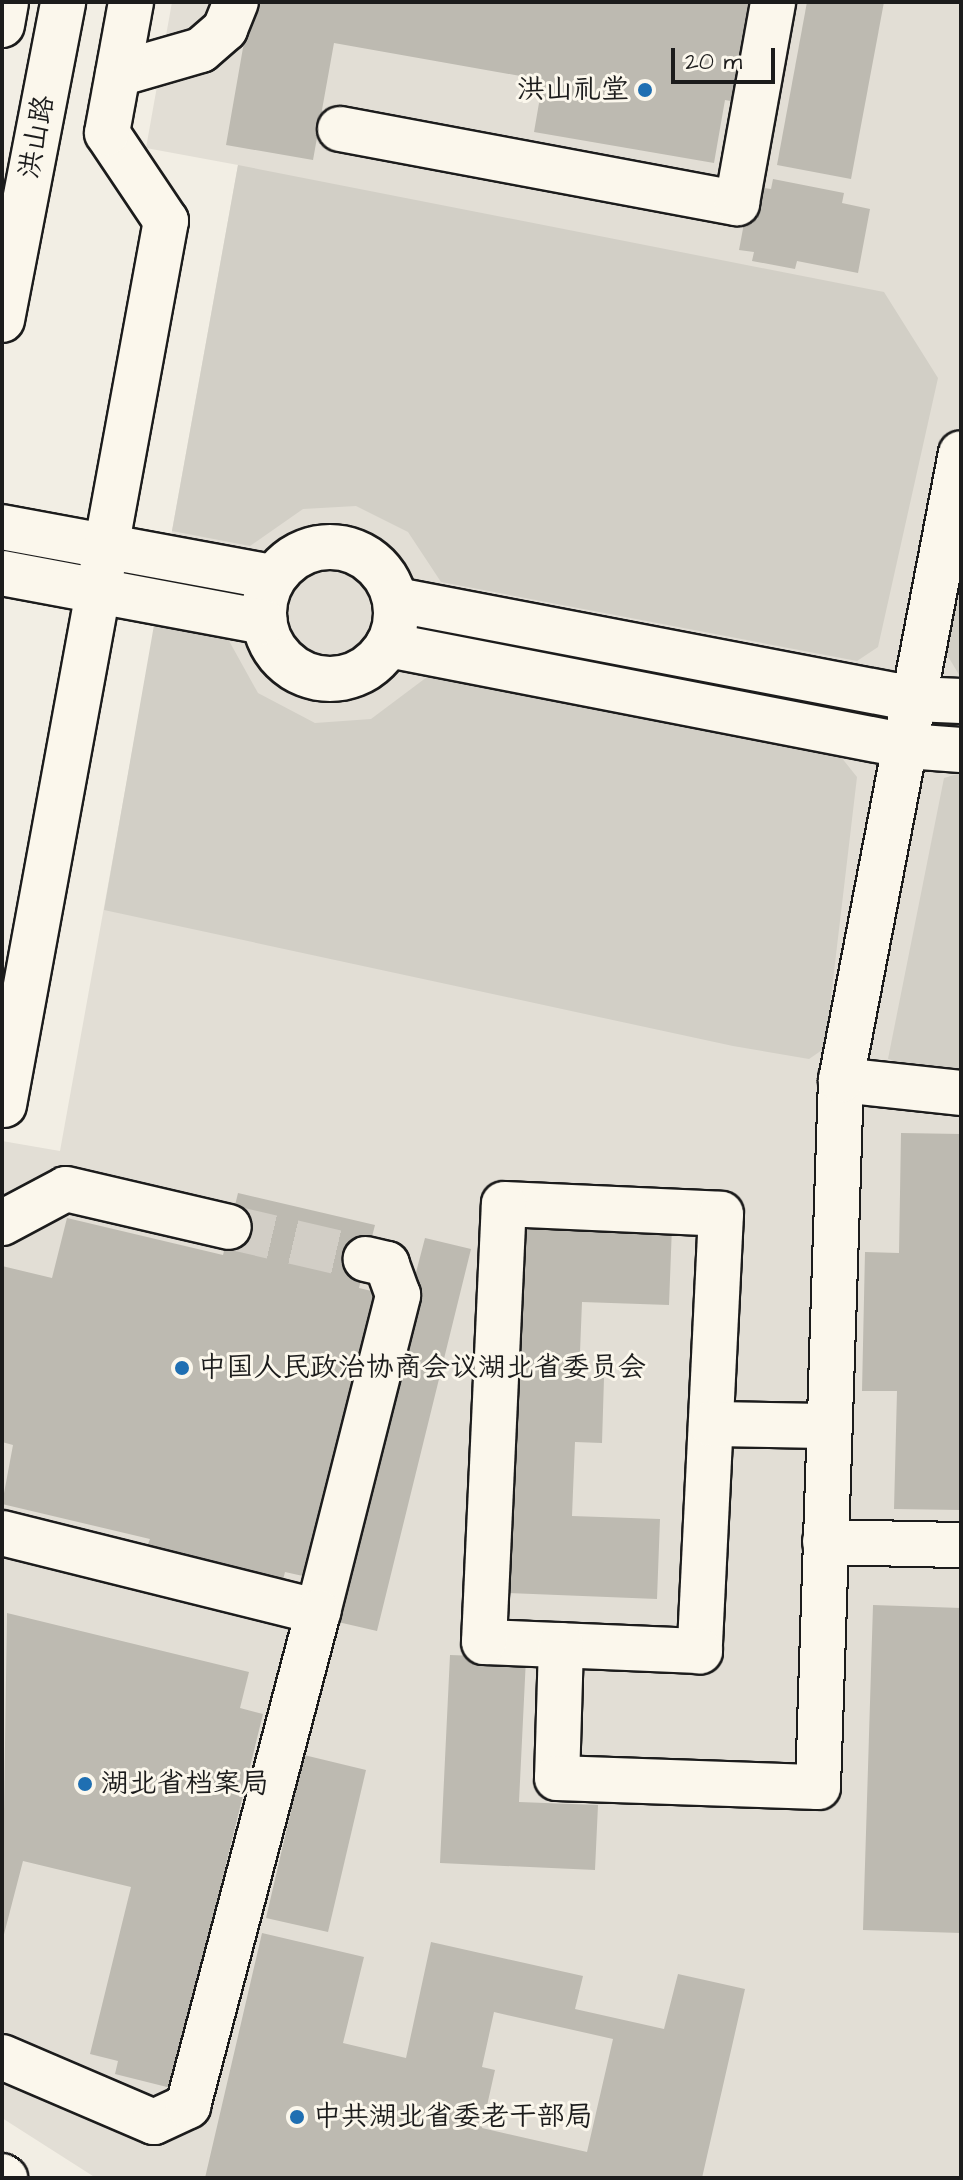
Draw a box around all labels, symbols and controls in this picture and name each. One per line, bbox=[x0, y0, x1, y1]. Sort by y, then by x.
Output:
scale bar bbox=[675, 32, 779, 82]
text: 20 m bbox=[685, 45, 742, 79]
place label: 洪山礼堂 bbox=[517, 73, 629, 107]
marker: 洪山礼堂 bbox=[636, 81, 654, 99]
street label: 洪山路 bbox=[12, 93, 62, 181]
place label: 中国人民政治协商会议湖北省委员会 bbox=[198, 1351, 646, 1385]
marker: 中国人民政治协商会议湖北省委员会 bbox=[173, 1359, 191, 1377]
place label: 湖北省档案局 bbox=[101, 1767, 269, 1801]
marker: 湖北省档案局 bbox=[76, 1775, 94, 1793]
place label: 中共湖北省委老干部局 bbox=[313, 2100, 593, 2134]
marker: 中共湖北省委老干部局 bbox=[288, 2108, 306, 2126]

